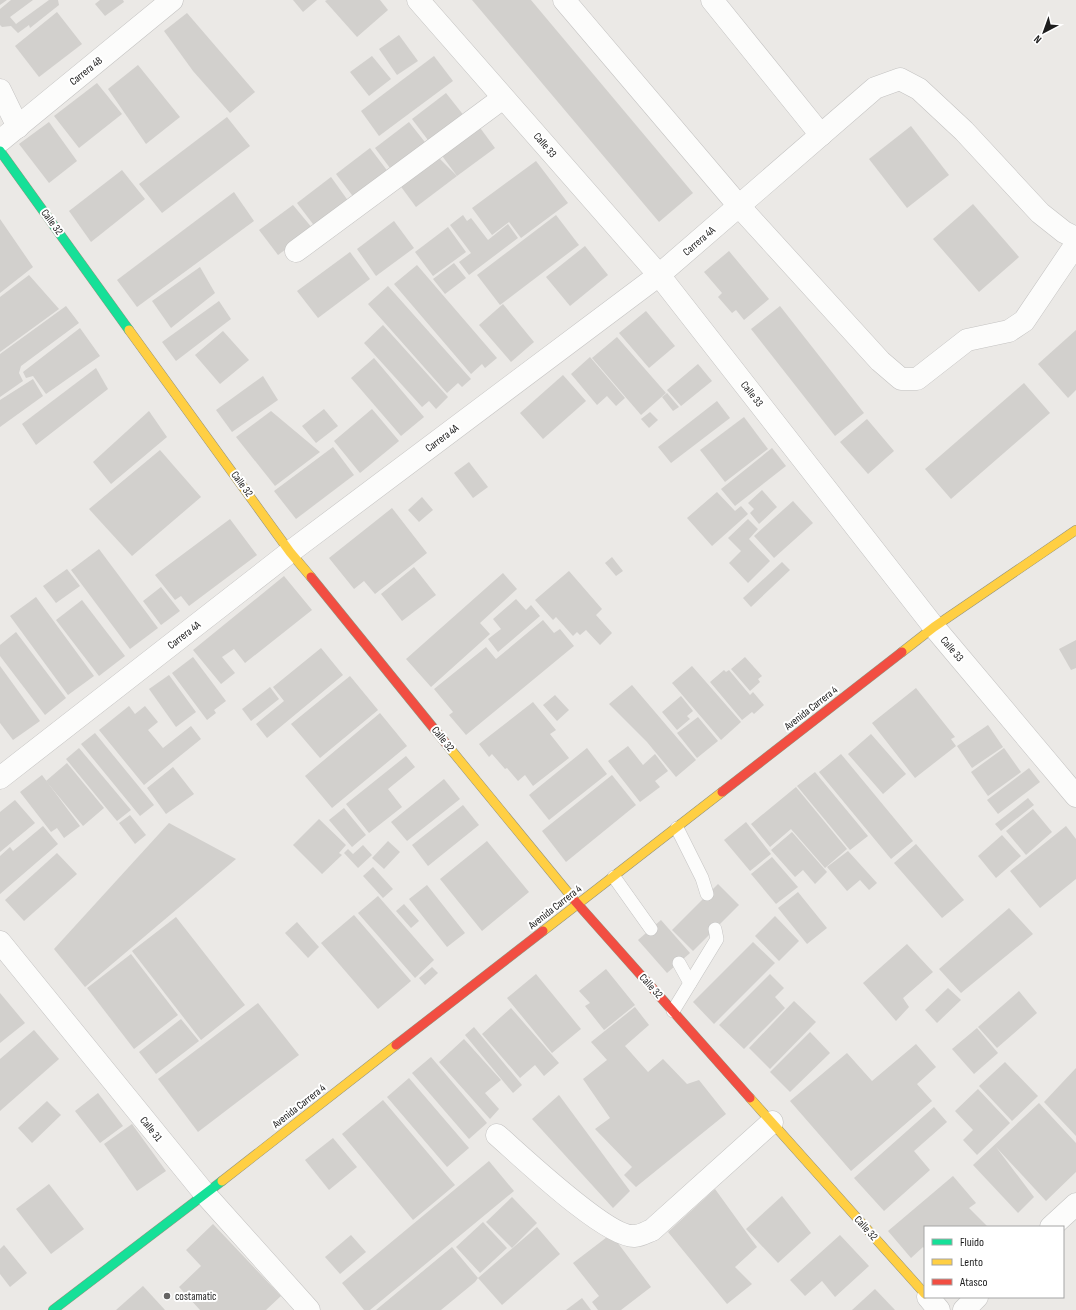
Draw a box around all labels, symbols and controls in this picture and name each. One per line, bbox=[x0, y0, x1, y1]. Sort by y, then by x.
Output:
north arrow bbox=[1024, 12, 1064, 52]
text: N bbox=[1031, 32, 1044, 46]
street label: Carrera 4B bbox=[67, 54, 105, 88]
street label: Calle 33 bbox=[531, 130, 560, 160]
street label: Calle 32 bbox=[38, 207, 66, 238]
street label: Carrera 4A bbox=[680, 223, 718, 258]
street label: Calle 33 bbox=[738, 379, 766, 410]
street label: Carrera 4A bbox=[423, 421, 461, 455]
street label: Calle 32 bbox=[228, 469, 256, 500]
street label: Carrera 4A bbox=[165, 618, 203, 652]
street label: Calle 33 bbox=[938, 634, 967, 665]
street label: Avenida Carrera 4 bbox=[781, 683, 841, 733]
street label: Calle 32 bbox=[429, 724, 457, 755]
street label: Avenida Carrera 4 bbox=[525, 882, 585, 932]
street label: Calle 32 bbox=[637, 971, 666, 1001]
street label: Avenida Carrera 4 bbox=[269, 1081, 329, 1131]
street label: Calle 31 bbox=[137, 1114, 165, 1144]
street label: Calle 32 bbox=[852, 1213, 881, 1243]
legend bbox=[924, 1226, 1064, 1298]
text: Fluido bbox=[960, 1235, 984, 1250]
text: Lento bbox=[960, 1255, 983, 1270]
text: Atasco bbox=[959, 1275, 987, 1290]
place label: costamatic bbox=[175, 1290, 217, 1303]
marker: costamatic bbox=[162, 1291, 172, 1301]

